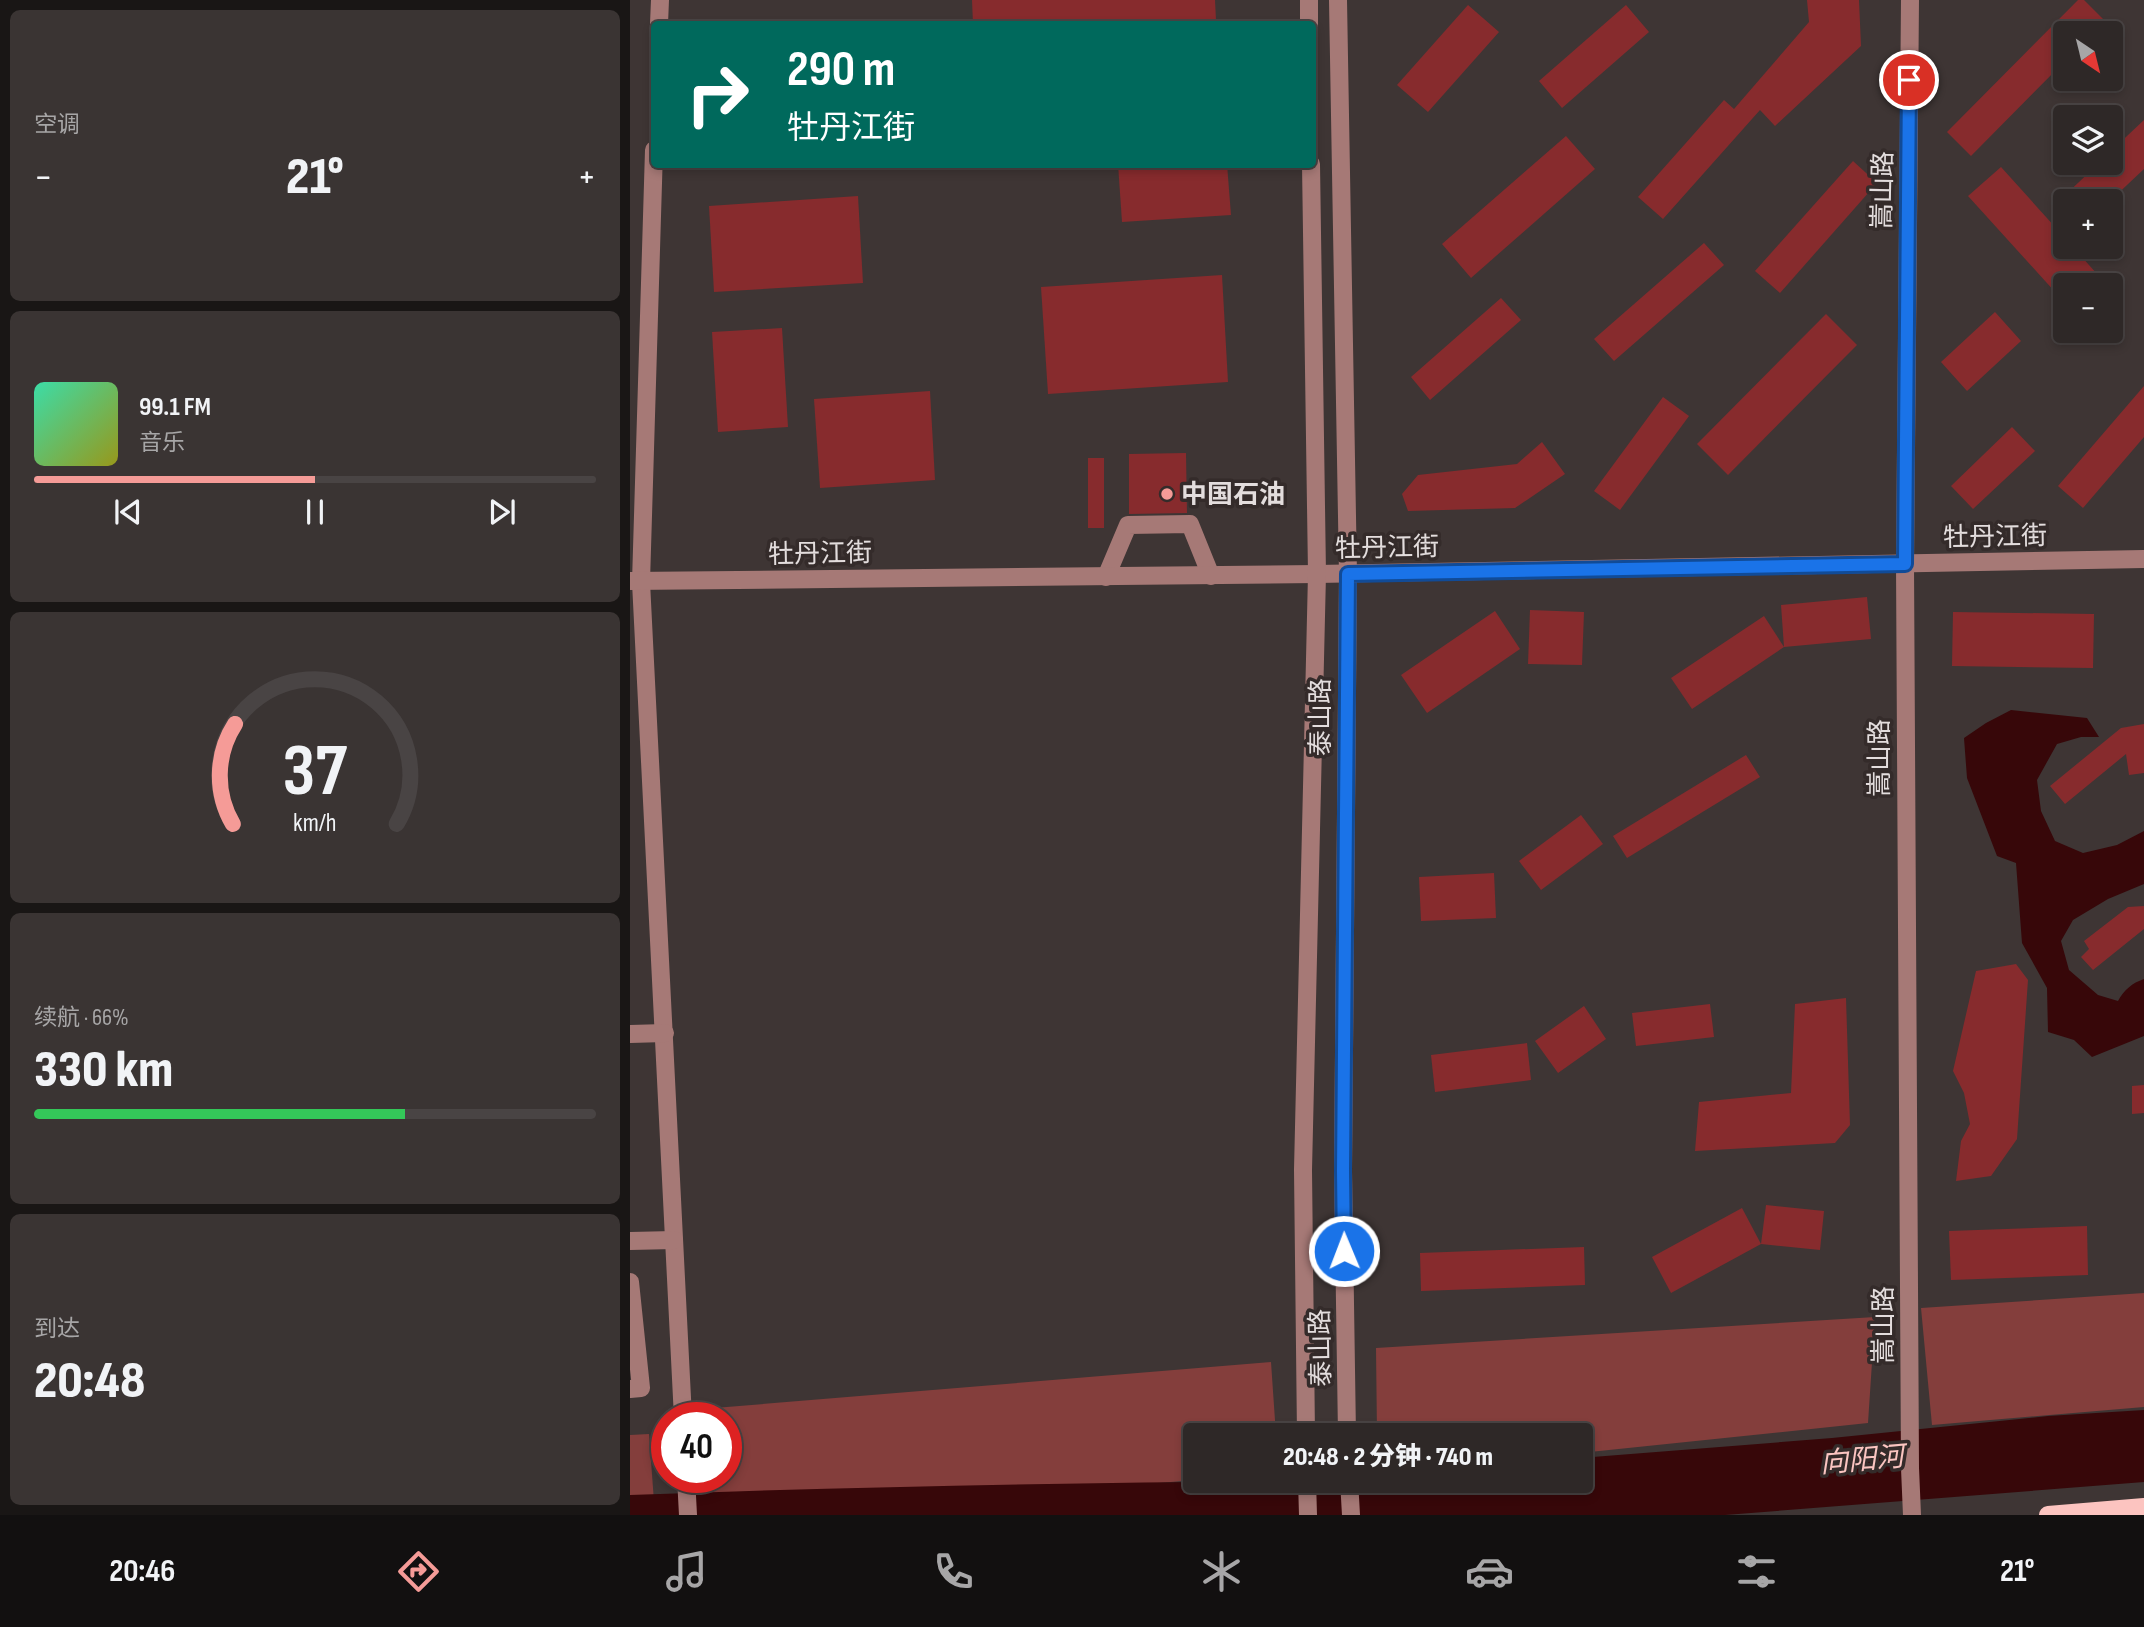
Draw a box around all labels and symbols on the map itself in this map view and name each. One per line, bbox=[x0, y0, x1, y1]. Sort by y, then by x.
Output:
north arrow bbox=[2053, 21, 2123, 91]
pin bbox=[1879, 50, 1939, 110]
street label: 嵩山路 bbox=[1867, 151, 1900, 229]
place label: 中国石油 bbox=[1181, 480, 1285, 511]
marker: 中国石油 bbox=[1159, 486, 1175, 502]
street label: 牡丹江街 bbox=[1943, 521, 2047, 554]
street label: 牡丹江街 bbox=[1335, 532, 1439, 565]
street label: 牡丹江街 bbox=[768, 538, 872, 571]
street label: 泰山路 bbox=[1306, 678, 1337, 756]
street label: 嵩山路 bbox=[1865, 719, 1896, 797]
position arrow bbox=[1307, 1214, 1381, 1288]
street label: 嵩山路 bbox=[1869, 1286, 1900, 1364]
street label: 泰山路 bbox=[1305, 1309, 1338, 1387]
speed limit sign: 40 bbox=[651, 1402, 742, 1493]
water label: 向阳河 bbox=[1819, 1440, 1910, 1481]

